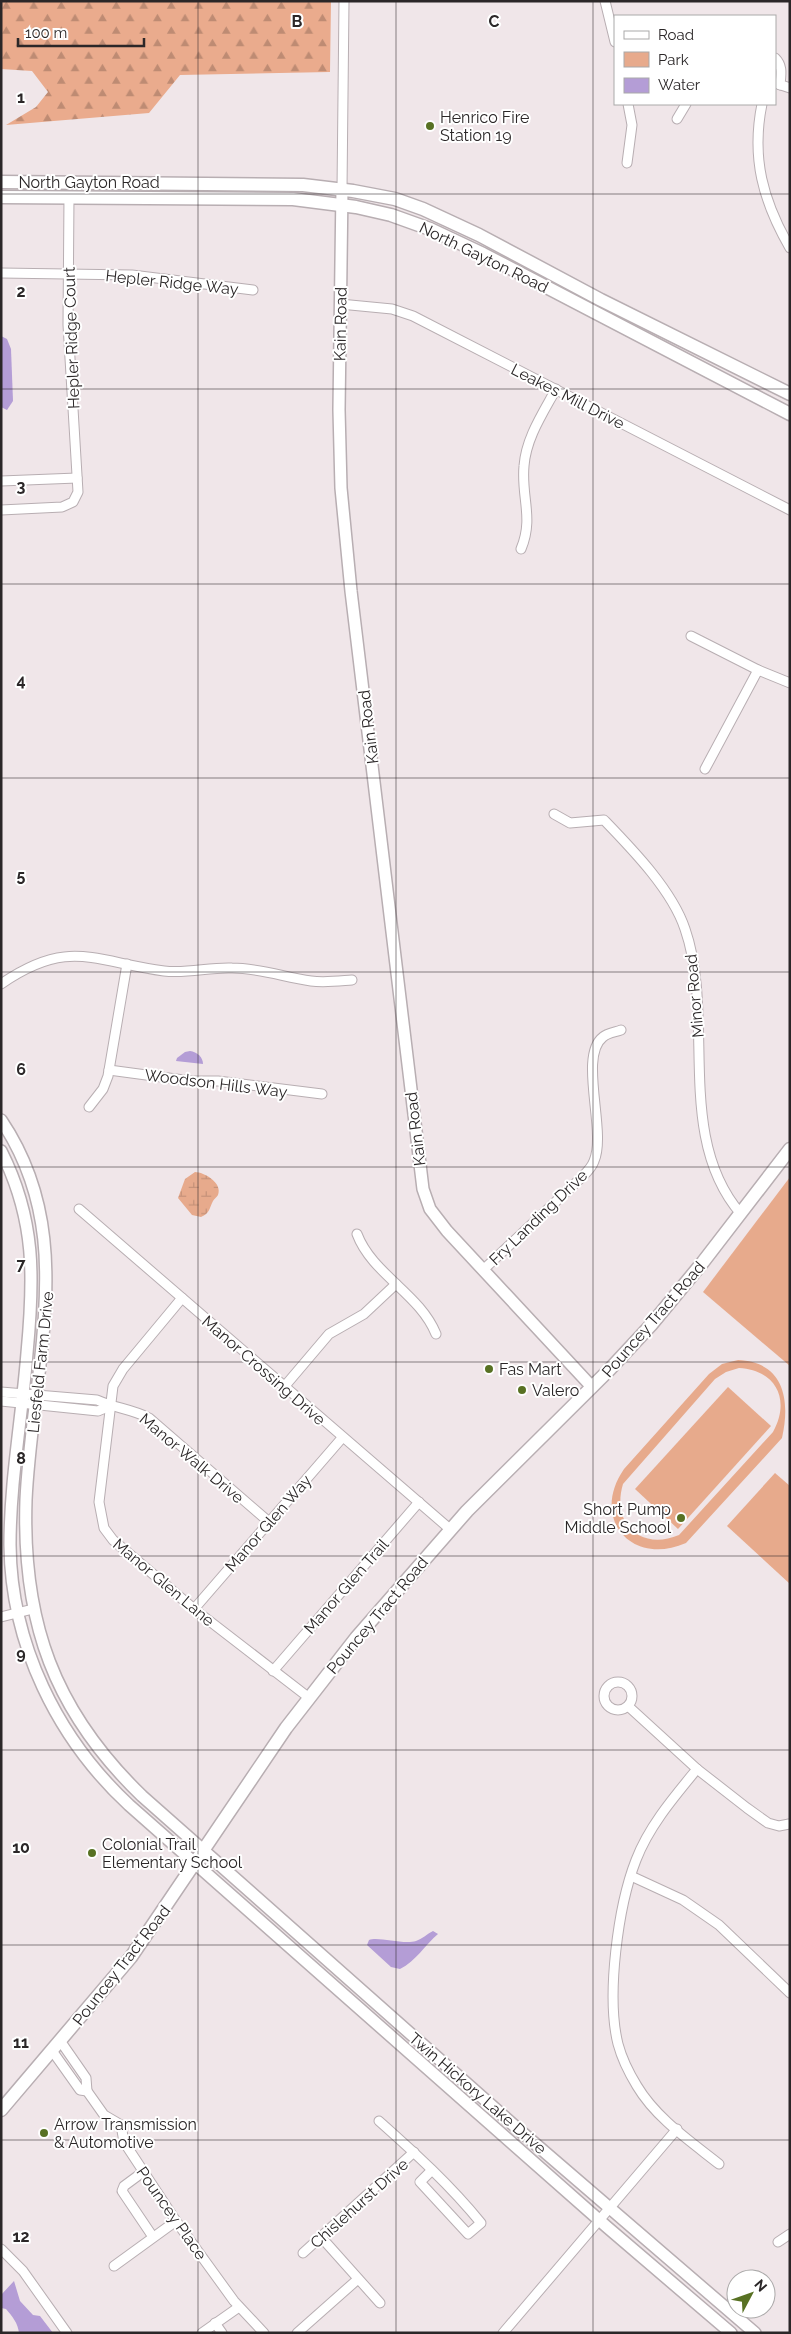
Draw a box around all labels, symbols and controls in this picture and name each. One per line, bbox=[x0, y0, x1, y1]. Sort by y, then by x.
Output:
text: B bbox=[292, 12, 303, 31]
text: C bbox=[489, 12, 500, 31]
scale bar bbox=[18, 15, 144, 47]
legend bbox=[614, 15, 776, 105]
text: 100 m bbox=[25, 24, 67, 42]
text: Road bbox=[658, 26, 694, 44]
text: Park bbox=[658, 51, 689, 69]
text: Water bbox=[658, 76, 701, 94]
text: 1 bbox=[17, 88, 25, 107]
place label: Henrico Fire Station 19 bbox=[440, 108, 529, 145]
marker: Henrico Fire Station 19 bbox=[424, 120, 436, 132]
street label: North Gayton Road bbox=[18, 173, 160, 192]
street label: North Gayton Road bbox=[416, 218, 551, 297]
street label: Hepler Ridge Court bbox=[60, 266, 83, 409]
street label: Hepler Ridge Way bbox=[104, 266, 240, 299]
text: 2 bbox=[16, 282, 26, 301]
street label: Kain Road bbox=[330, 287, 351, 361]
street label: Leakes Mill Drive bbox=[508, 360, 628, 433]
text: 3 bbox=[17, 477, 26, 496]
text: 4 bbox=[16, 671, 26, 690]
street label: Kain Road bbox=[355, 689, 382, 765]
text: 5 bbox=[17, 866, 26, 885]
street label: Minor Road bbox=[681, 953, 708, 1039]
text: 6 bbox=[16, 1060, 26, 1079]
street label: Woodson Hills Way bbox=[144, 1065, 289, 1102]
street label: Kain Road bbox=[402, 1091, 429, 1167]
street label: Fry Landing Drive bbox=[485, 1166, 591, 1269]
text: 7 bbox=[17, 1255, 26, 1274]
street label: Pouncey Tract Road bbox=[598, 1258, 709, 1381]
street label: Liesfeld Farm Drive bbox=[24, 1290, 57, 1434]
street label: Manor Crossing Drive bbox=[198, 1312, 329, 1429]
place label: Fas Mart bbox=[499, 1360, 562, 1379]
marker: Fas Mart bbox=[483, 1363, 495, 1375]
place label: Valero bbox=[532, 1381, 579, 1400]
marker: Valero bbox=[516, 1384, 528, 1396]
street label: Manor Walk Drive bbox=[136, 1409, 248, 1507]
text: 8 bbox=[16, 1449, 26, 1468]
street label: Manor Glen Way bbox=[221, 1471, 316, 1576]
place label: Short Pump Middle School bbox=[565, 1500, 672, 1537]
marker: Short Pump Middle School bbox=[675, 1512, 687, 1524]
street label: Manor Glen Lane bbox=[109, 1535, 218, 1630]
street label: Manor Glen Trail bbox=[300, 1535, 393, 1638]
street label: Pouncey Tract Road bbox=[323, 1553, 432, 1678]
text: 9 bbox=[16, 1644, 26, 1663]
place label: Colonial Trail Elementary School bbox=[102, 1835, 243, 1872]
text: 10 bbox=[12, 1838, 30, 1857]
marker: Colonial Trail Elementary School bbox=[86, 1847, 98, 1859]
street label: Pouncey Tract Road bbox=[69, 1901, 174, 2029]
street label: Twin Hickory Lake Drive bbox=[405, 2029, 550, 2158]
text: 11 bbox=[13, 2033, 29, 2052]
place label: Arrow Transmission & Automotive bbox=[54, 2115, 197, 2152]
marker: Arrow Transmission & Automotive bbox=[38, 2127, 50, 2139]
street label: Chislehurst Drive bbox=[307, 2154, 412, 2252]
street label: Pouncey Place bbox=[132, 2163, 211, 2264]
text: 12 bbox=[13, 2227, 29, 2246]
north arrow bbox=[726, 2269, 776, 2319]
text: N bbox=[751, 2276, 770, 2295]

